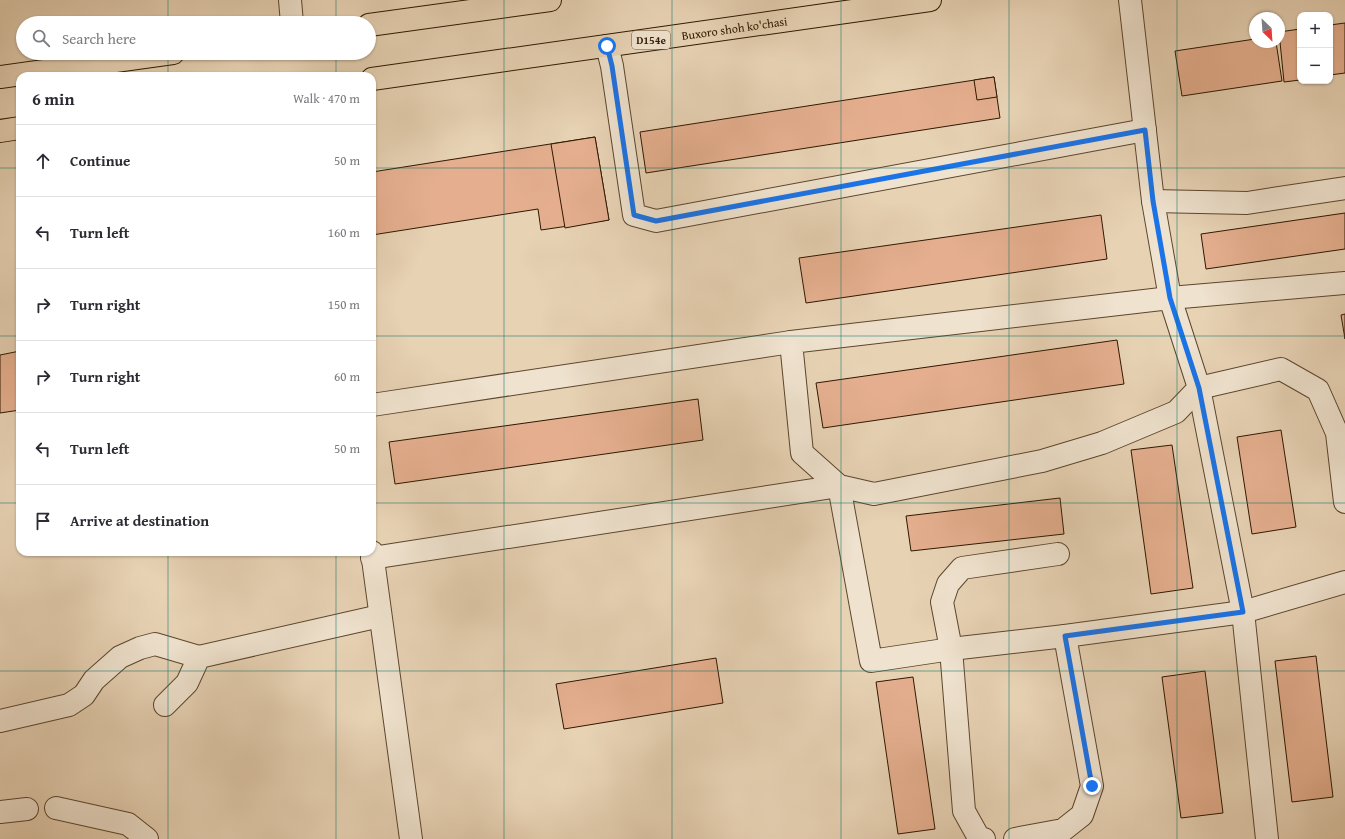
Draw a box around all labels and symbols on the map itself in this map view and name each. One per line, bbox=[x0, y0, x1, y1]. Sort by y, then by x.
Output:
street label: Buxoro shoh ko'chasi bbox=[680, 12, 789, 44]
north arrow bbox=[1249, 12, 1285, 48]
road number: D154e bbox=[632, 31, 670, 49]
route start bbox=[598, 37, 616, 55]
route end bbox=[1083, 777, 1101, 795]

